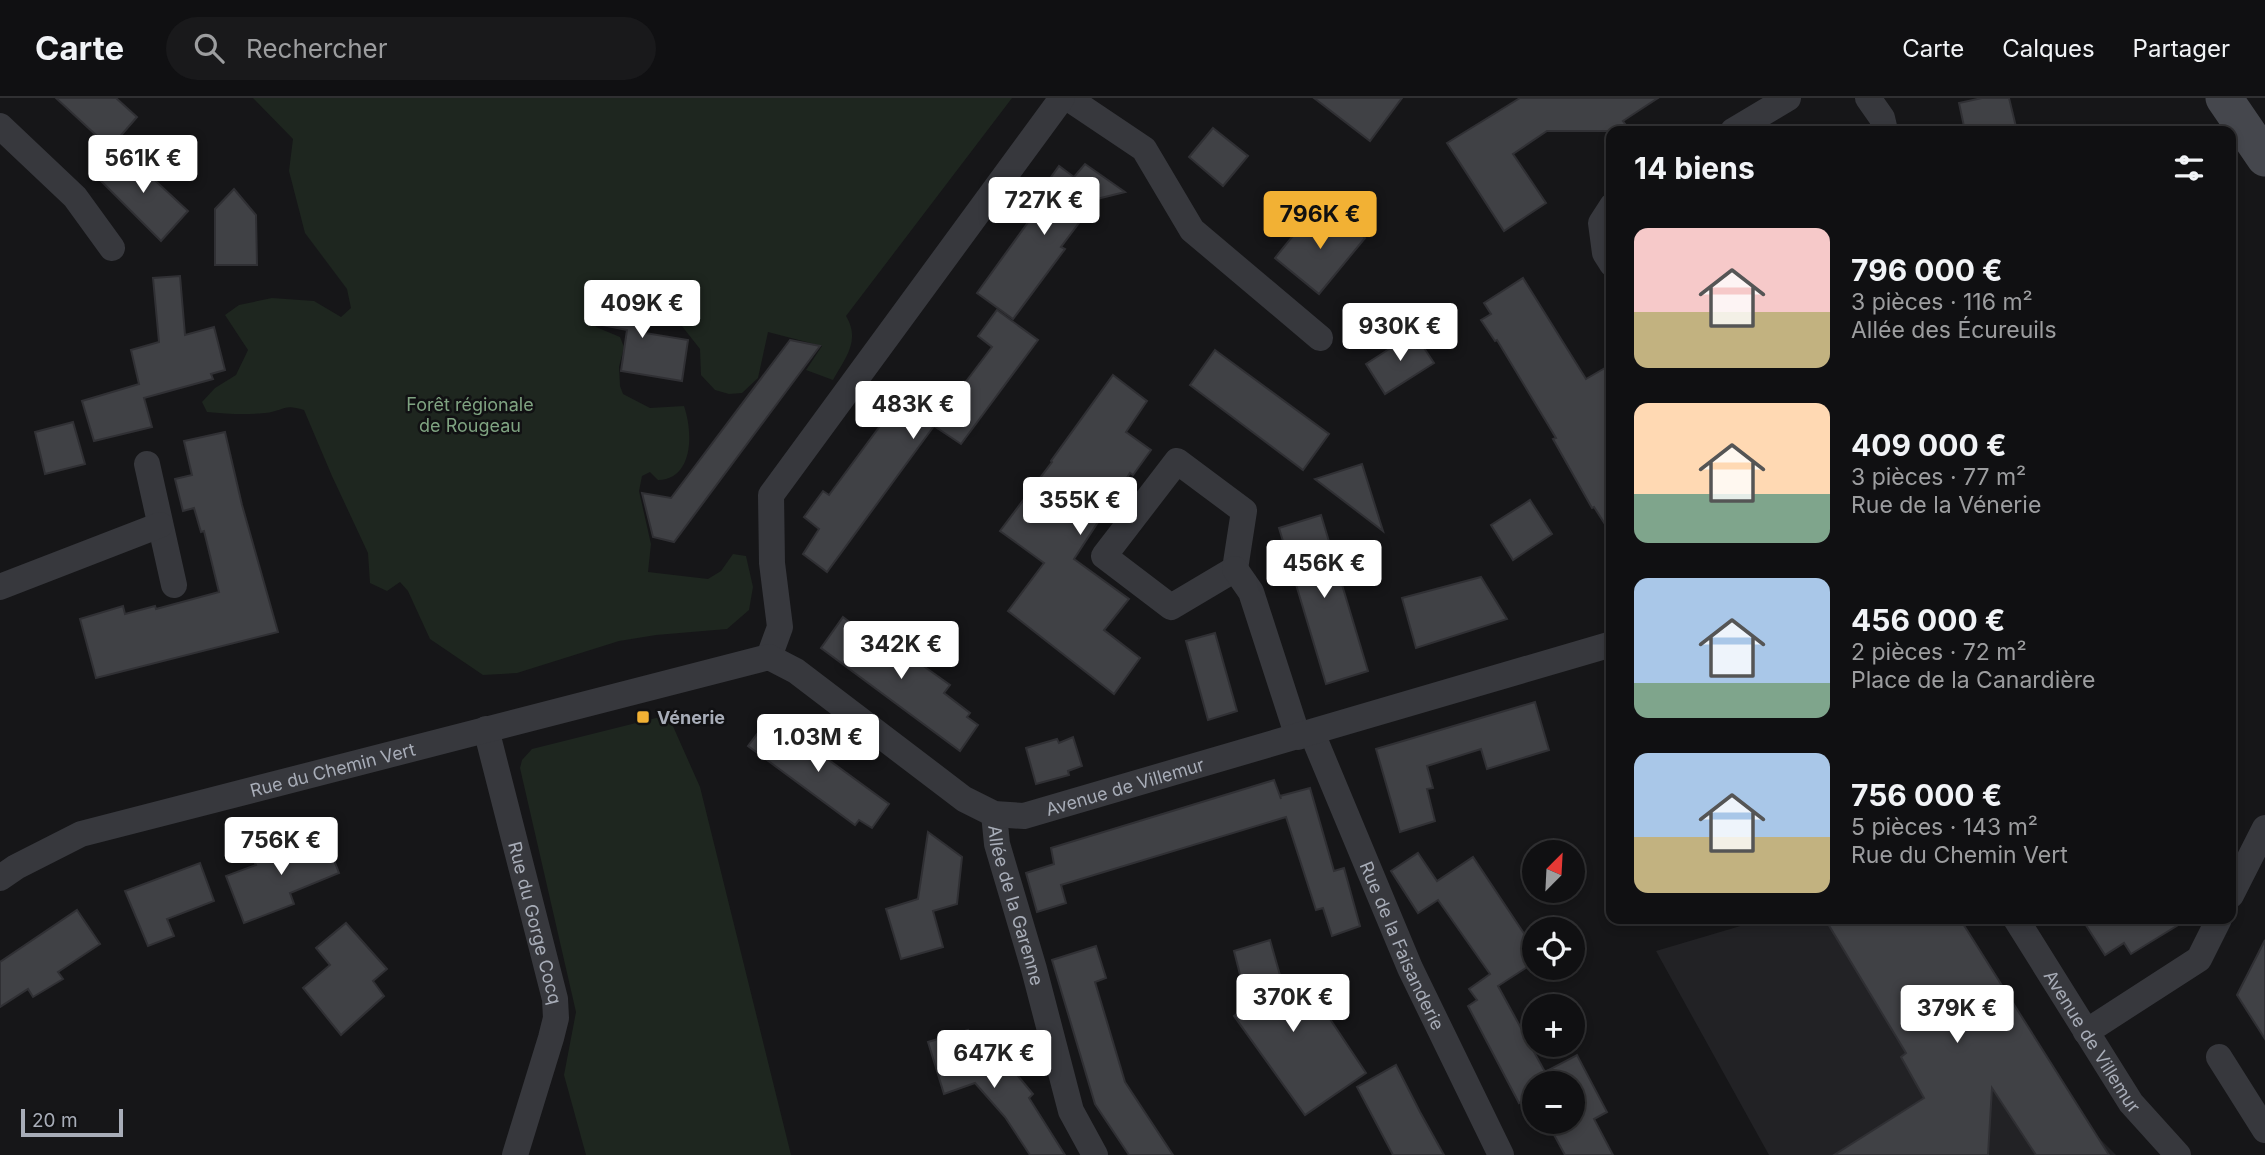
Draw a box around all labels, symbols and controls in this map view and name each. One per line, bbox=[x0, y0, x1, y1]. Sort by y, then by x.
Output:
search box bbox=[166, 17, 656, 80]
text: Carte bbox=[35, 28, 124, 68]
icon: search bbox=[190, 29, 228, 67]
text: Rechercher bbox=[246, 33, 388, 64]
text: Carte bbox=[1902, 34, 1964, 63]
text: Calques bbox=[2002, 34, 2095, 63]
text: Partager bbox=[2133, 34, 2230, 63]
pin: 561K € bbox=[86, 136, 200, 195]
text: 561K € bbox=[104, 144, 182, 172]
icon: filters bbox=[2170, 149, 2208, 187]
text: 14 biens bbox=[1634, 150, 1755, 186]
pin: 727K € bbox=[987, 178, 1101, 237]
text: 727K € bbox=[1005, 186, 1083, 214]
pin: 796K € bbox=[1263, 192, 1377, 251]
text: 796K € bbox=[1280, 200, 1360, 228]
text: 796 000 € bbox=[1851, 252, 2003, 288]
icon: home bbox=[1690, 256, 1774, 340]
pin: 409K € bbox=[585, 280, 699, 340]
text: 3 pièces · 116 m² bbox=[1851, 288, 2033, 316]
text: 409K € bbox=[600, 289, 684, 317]
pin: 930K € bbox=[1343, 303, 1457, 363]
text: 930K € bbox=[1358, 312, 1442, 340]
text: Allée des Écureuils bbox=[1851, 316, 2057, 344]
pin: 483K € bbox=[856, 382, 970, 441]
text: 483K € bbox=[871, 390, 955, 418]
park label: Forêt régionale de Rougeau bbox=[406, 394, 534, 436]
text: 409 000 € bbox=[1851, 427, 2006, 463]
icon: home bbox=[1690, 431, 1774, 515]
text: 3 pièces · 77 m² bbox=[1851, 463, 2026, 491]
pin: 355K € bbox=[1023, 478, 1137, 537]
text: 355K € bbox=[1039, 486, 1121, 514]
text: Rue de la Vénerie bbox=[1851, 491, 2041, 519]
pin: 456K € bbox=[1267, 540, 1381, 600]
text: 456K € bbox=[1283, 549, 1365, 577]
text: 456 000 € bbox=[1851, 602, 2005, 638]
icon: home bbox=[1690, 606, 1774, 690]
pin: 342K € bbox=[844, 622, 958, 681]
text: 342K € bbox=[860, 630, 942, 658]
text: 2 pièces · 72 m² bbox=[1851, 638, 2027, 666]
text: Place de la Canardière bbox=[1851, 666, 2095, 694]
place label: Vénerie bbox=[657, 707, 725, 728]
marker: Vénerie bbox=[635, 709, 651, 725]
pin: 1.03M € bbox=[753, 714, 883, 774]
text: 1.03M € bbox=[773, 723, 863, 751]
street label: Rue du Chemin Vert bbox=[248, 738, 417, 801]
street label: Avenue de Villemur bbox=[1043, 753, 1207, 820]
text: 756 000 € bbox=[1851, 777, 2002, 813]
icon: home bbox=[1690, 781, 1774, 865]
text: 5 pièces · 143 m² bbox=[1851, 813, 2038, 841]
pin: 756K € bbox=[224, 818, 338, 877]
street label: Allée de la Garenne bbox=[985, 824, 1048, 987]
text: 756K € bbox=[241, 826, 321, 854]
street label: Rue du Gorge Cocq bbox=[505, 839, 566, 1006]
north arrow bbox=[1522, 840, 1586, 903]
map controls bbox=[1522, 840, 1585, 1134]
text: Rue du Chemin Vert bbox=[1851, 841, 2068, 869]
street label: Rue de la Faisanderie bbox=[1356, 858, 1449, 1033]
button: locate bbox=[1522, 917, 1585, 980]
street label: Avenue de Villemur bbox=[2040, 966, 2145, 1117]
pin: 370K € bbox=[1236, 974, 1350, 1034]
text: 370K € bbox=[1252, 983, 1334, 1011]
pin: 379K € bbox=[1900, 986, 2014, 1045]
button: + bbox=[1522, 994, 1585, 1057]
text: 379K € bbox=[1917, 994, 1997, 1022]
pin: 647K € bbox=[937, 1030, 1051, 1090]
text: 647K € bbox=[953, 1039, 1035, 1067]
button: − bbox=[1522, 1071, 1585, 1134]
scale bar bbox=[21, 1106, 122, 1138]
text: 20 m bbox=[32, 1109, 78, 1132]

